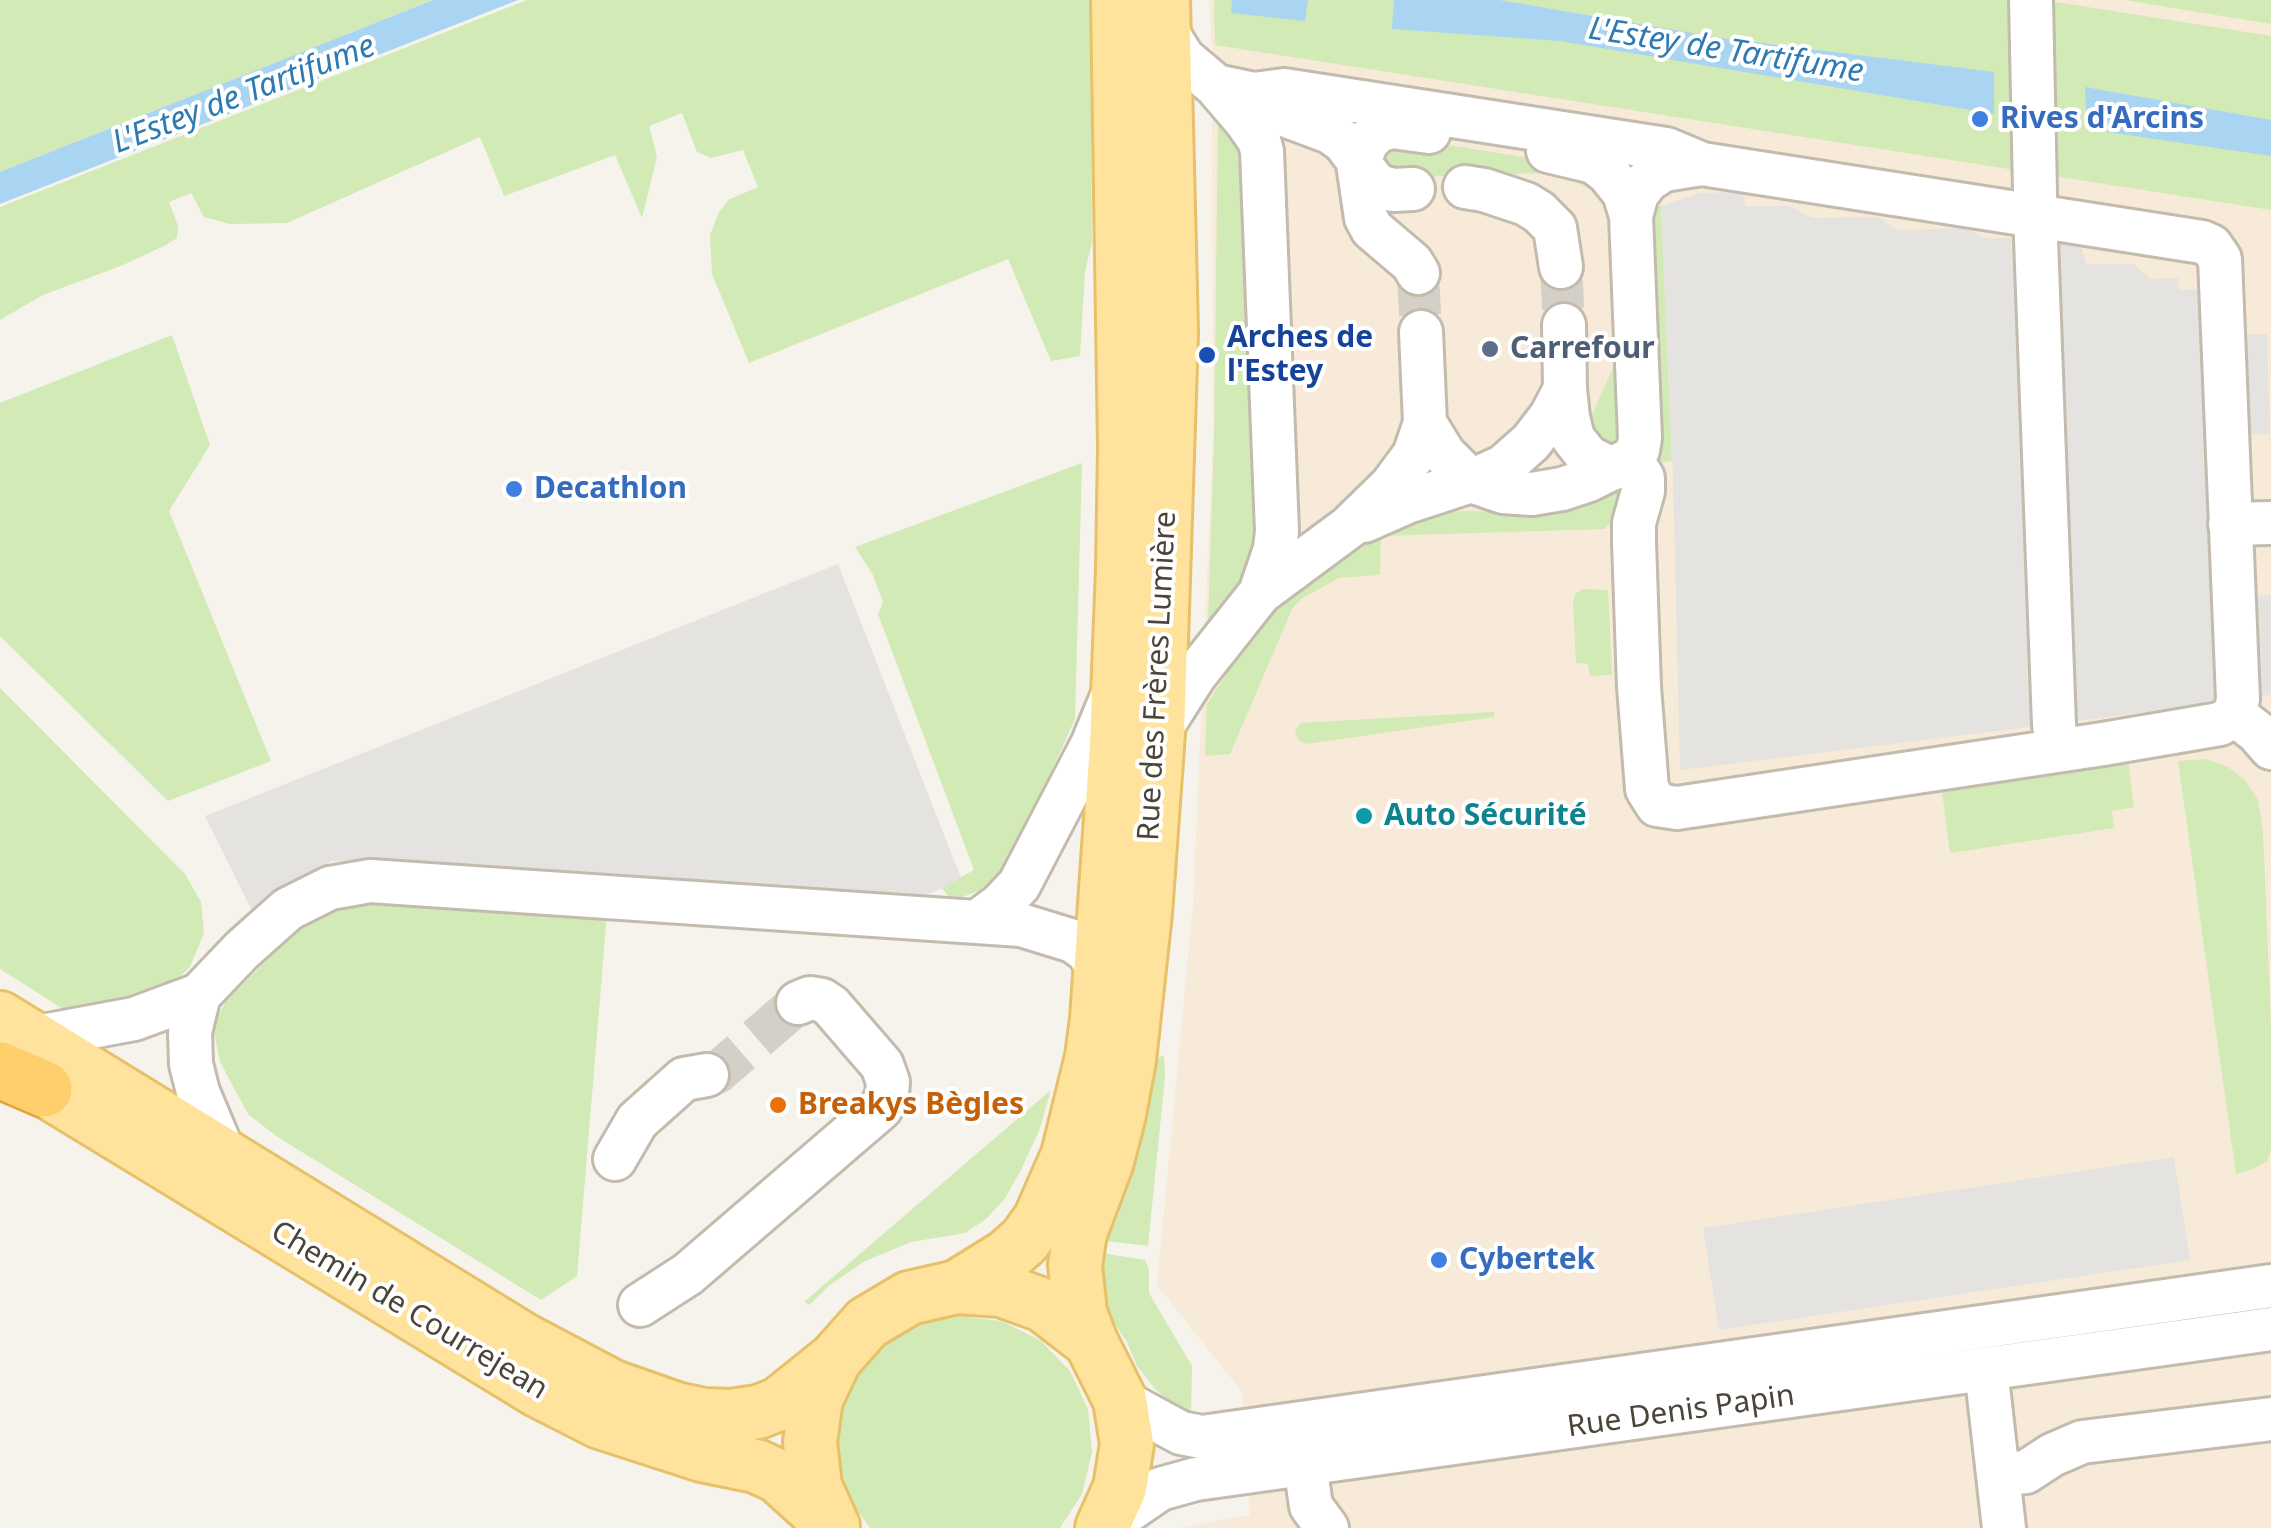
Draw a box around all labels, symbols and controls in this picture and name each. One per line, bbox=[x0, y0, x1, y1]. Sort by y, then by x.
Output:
water label: L'Estey de Tartifume bbox=[1586, 10, 1866, 92]
water label: L'Estey de Tartifume bbox=[107, 27, 381, 163]
place label: Rives d'Arcins bbox=[2000, 101, 2204, 137]
marker: Rives d'Arcins bbox=[1969, 108, 1991, 130]
place label: Arches de l'Estey bbox=[1227, 320, 1373, 390]
place label: Carrefour bbox=[1510, 331, 1655, 367]
marker: Carrefour bbox=[1479, 338, 1501, 360]
marker: Arches de l'Estey bbox=[1196, 344, 1218, 366]
place label: Decathlon bbox=[534, 471, 687, 507]
marker: Decathlon bbox=[503, 478, 525, 500]
street label: Rue des Frères Lumière bbox=[1131, 510, 1185, 842]
place label: Auto Sécurité bbox=[1384, 798, 1587, 834]
marker: Auto Sécurité bbox=[1353, 805, 1375, 827]
place label: Breakys Bègles bbox=[798, 1087, 1024, 1123]
marker: Breakys Bègles bbox=[767, 1094, 789, 1116]
street label: Chemin de Courrejean bbox=[264, 1214, 554, 1408]
place label: Cybertek bbox=[1459, 1242, 1595, 1278]
marker: Cybertek bbox=[1428, 1249, 1450, 1271]
street label: Rue Denis Papin bbox=[1565, 1378, 1797, 1446]

